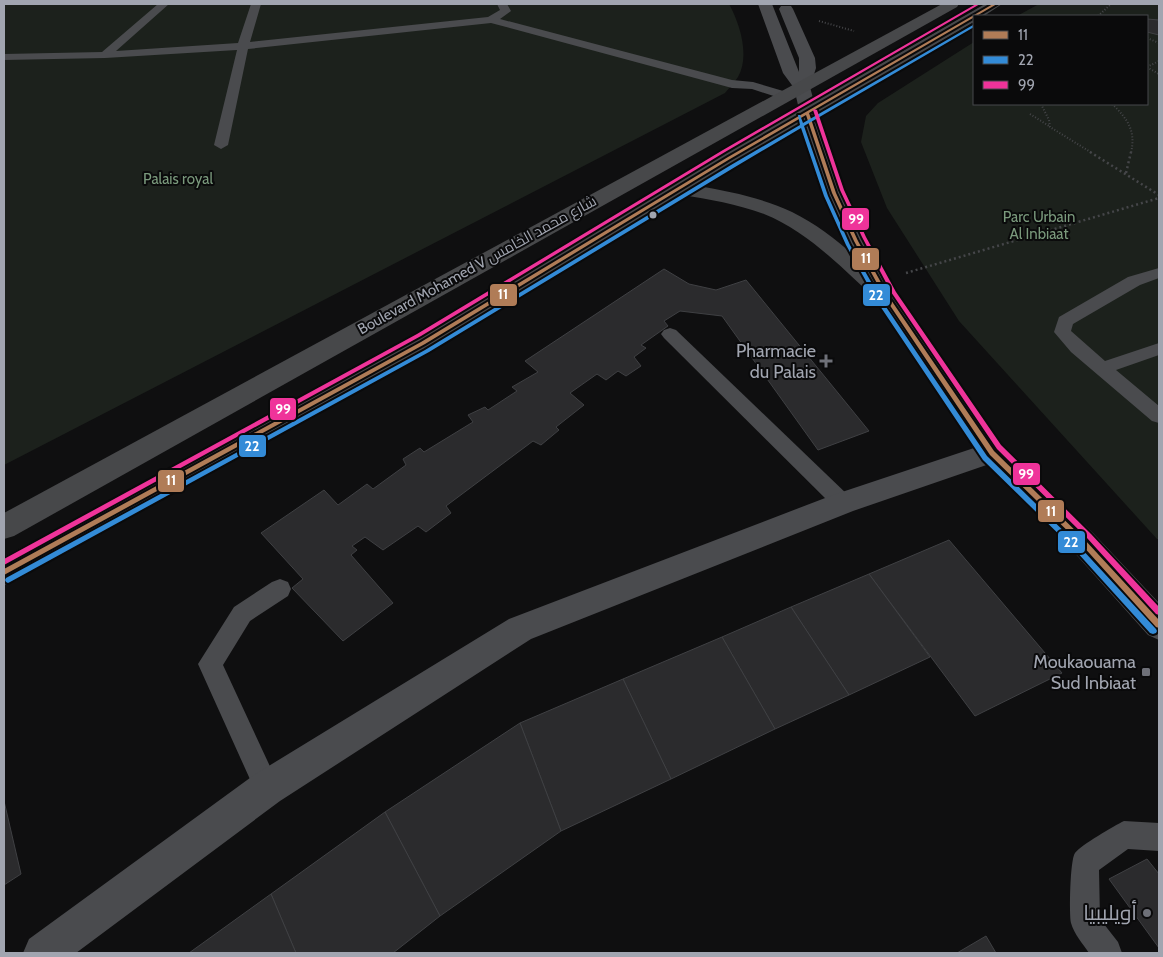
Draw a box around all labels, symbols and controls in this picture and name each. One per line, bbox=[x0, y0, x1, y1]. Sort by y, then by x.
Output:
legend bbox=[973, 15, 1148, 105]
text: 11 bbox=[1018, 26, 1028, 44]
text: 22 bbox=[1018, 51, 1034, 69]
text: 99 bbox=[1018, 76, 1035, 94]
park label: Palais royal bbox=[143, 170, 213, 188]
street label: Boulevard Mohamed V شارع محمد الخامس bbox=[355, 192, 600, 340]
line badge: 99 bbox=[841, 207, 870, 231]
park label: Parc Urbain Al Inbiaat bbox=[1003, 208, 1075, 243]
unlabelled marker bbox=[648, 210, 658, 220]
text: 99 bbox=[848, 210, 864, 228]
line badge: 11 bbox=[851, 247, 880, 271]
text: 11 bbox=[861, 249, 871, 267]
line badge: 11 bbox=[489, 283, 518, 307]
line badge: 22 bbox=[862, 283, 891, 307]
text: 11 bbox=[498, 285, 508, 303]
text: 22 bbox=[869, 286, 883, 304]
place label: Pharmacie du Palais bbox=[736, 340, 816, 383]
marker: Pharmacie du Palais bbox=[820, 355, 832, 367]
line badge: 99 bbox=[269, 397, 297, 421]
text: 99 bbox=[275, 400, 291, 418]
line badge: 22 bbox=[238, 434, 267, 458]
text: 22 bbox=[245, 437, 259, 455]
line badge: 99 bbox=[1012, 462, 1041, 486]
text: 99 bbox=[1018, 465, 1034, 483]
line badge: 11 bbox=[157, 469, 185, 493]
text: 11 bbox=[166, 471, 176, 489]
line badge: 11 bbox=[1037, 499, 1065, 523]
text: 11 bbox=[1046, 502, 1056, 520]
line badge: 22 bbox=[1057, 530, 1086, 554]
text: 22 bbox=[1064, 533, 1078, 551]
place label: Moukaouama Sud Inbiaat bbox=[1033, 651, 1136, 694]
marker: Moukaouama Sud Inbiaat bbox=[1140, 666, 1152, 678]
place label: أويليبيا bbox=[1083, 900, 1137, 925]
marker: أويليبيا bbox=[1141, 907, 1153, 919]

